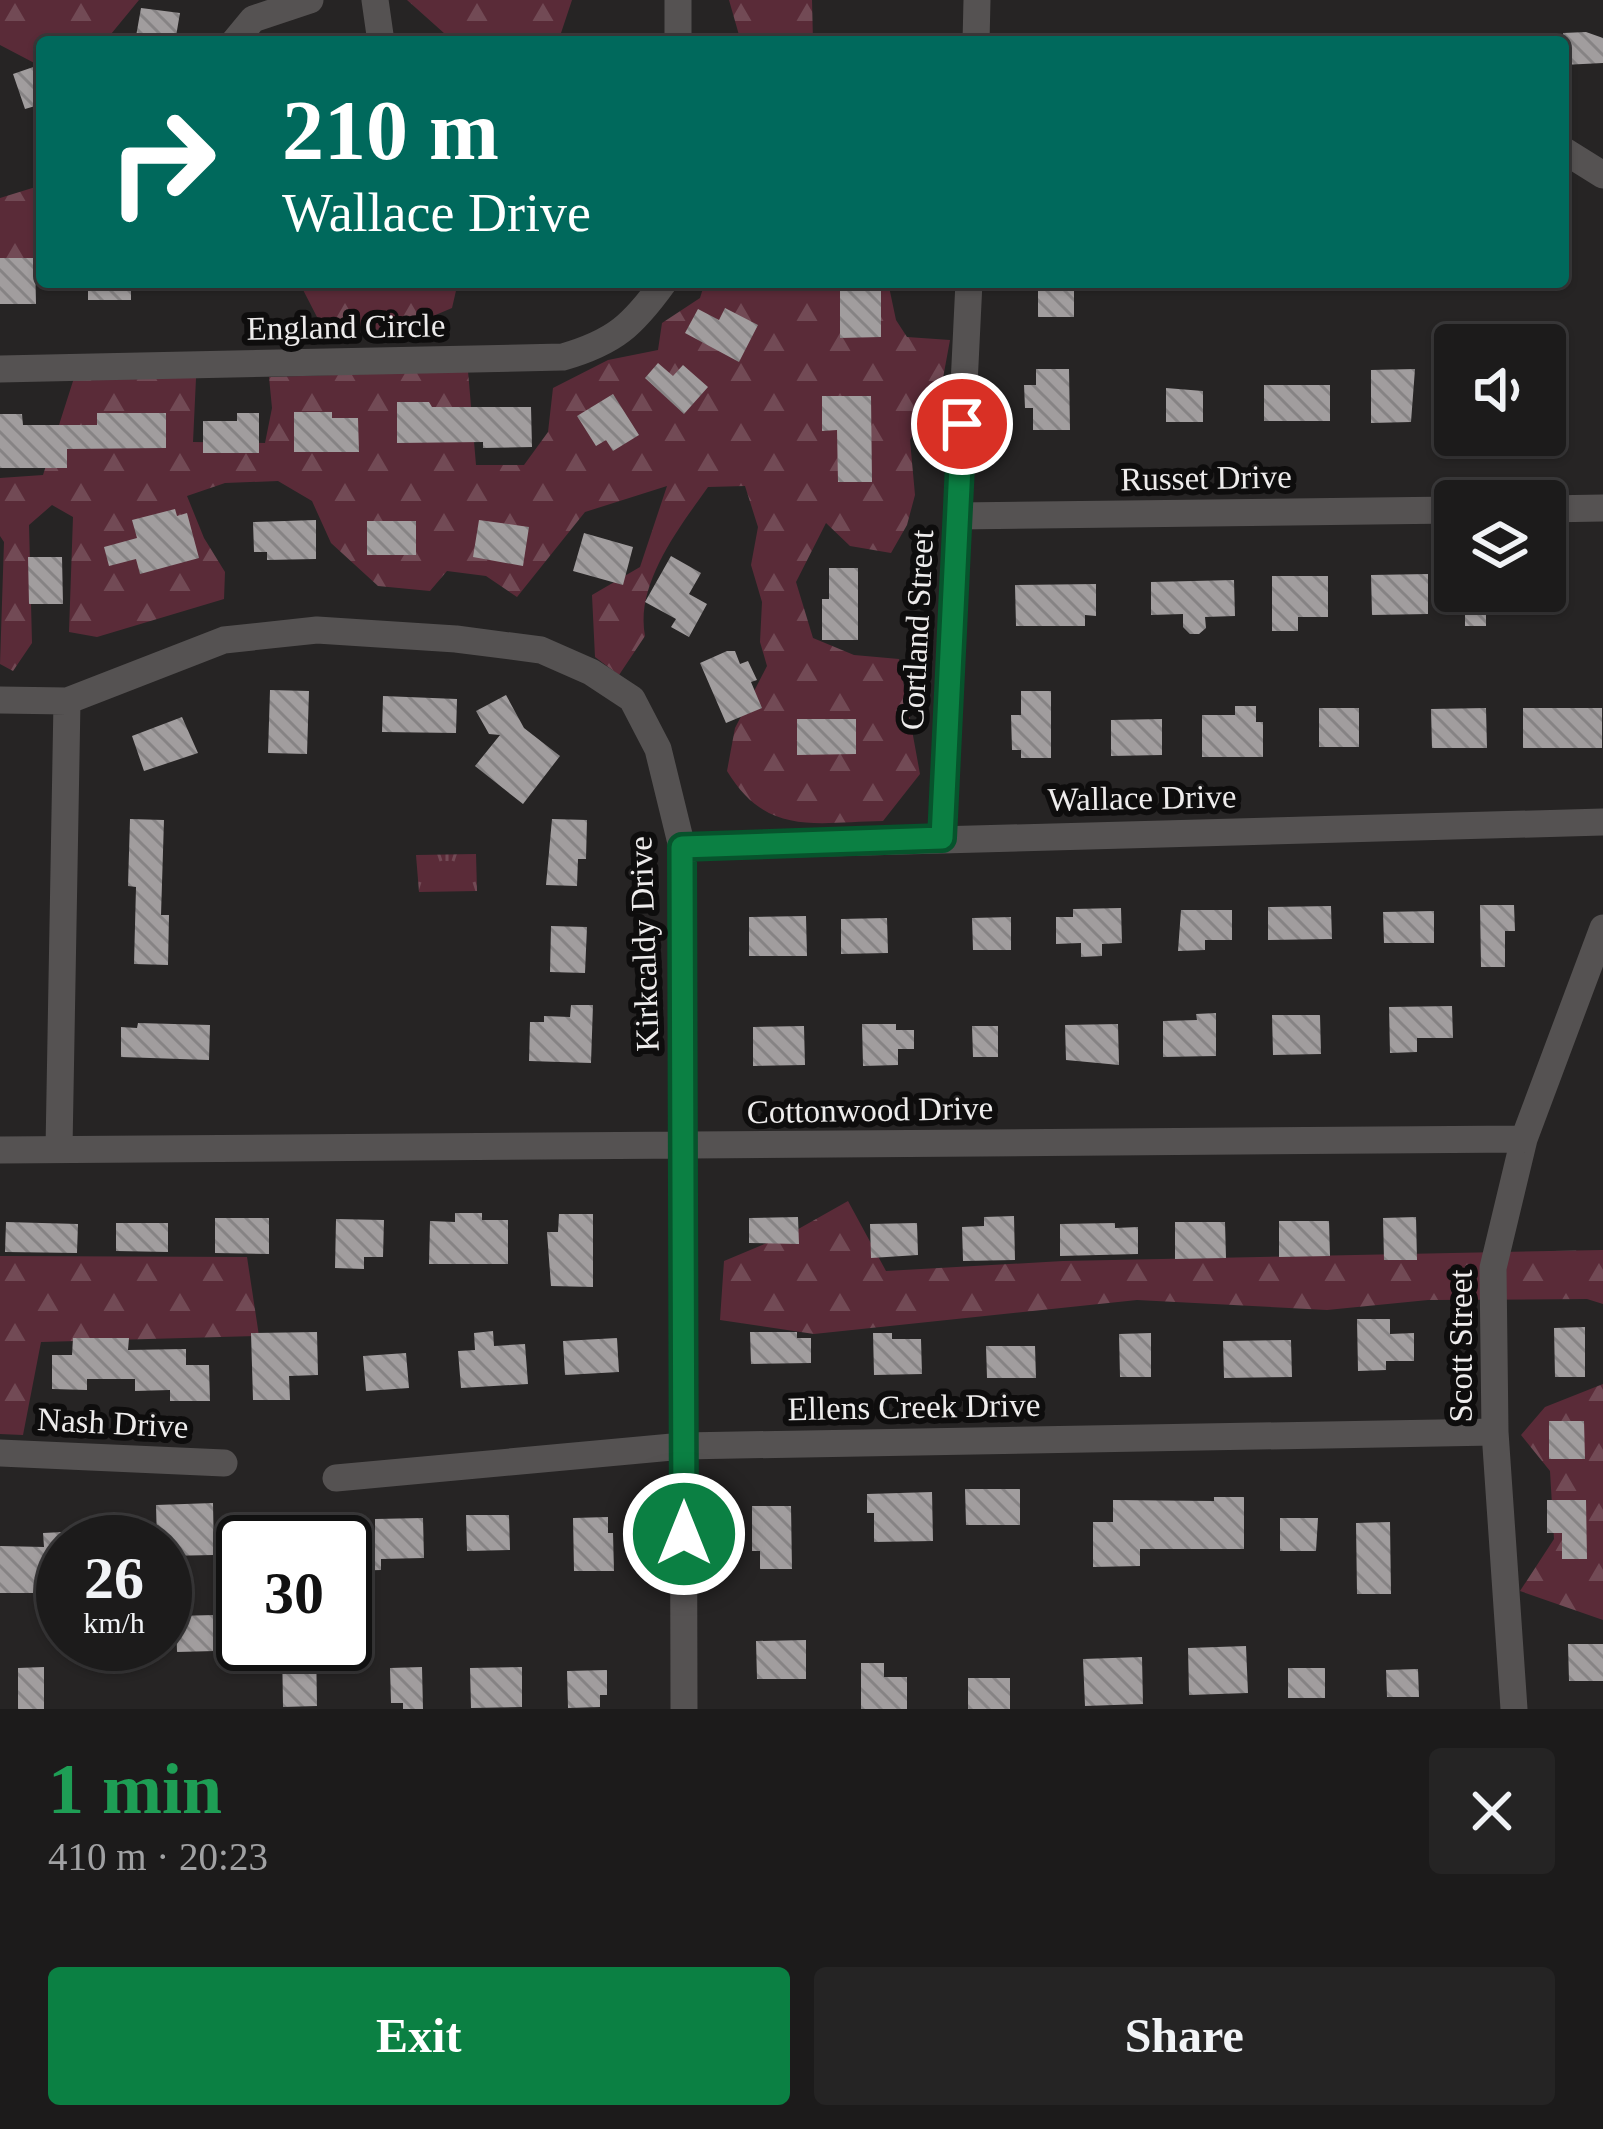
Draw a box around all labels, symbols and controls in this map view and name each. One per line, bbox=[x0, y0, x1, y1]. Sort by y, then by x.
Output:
icon: right bbox=[84, 84, 240, 240]
text: 210 m bbox=[282, 84, 499, 177]
text: Wallace Drive bbox=[282, 183, 591, 243]
street label: England Circle bbox=[246, 307, 446, 347]
map controls bbox=[1434, 324, 1566, 612]
button: sound bbox=[1434, 324, 1566, 456]
pin bbox=[911, 373, 1013, 475]
icon: arrive bbox=[929, 391, 995, 457]
street label: Russet Drive bbox=[1120, 459, 1292, 497]
button: layers bbox=[1434, 480, 1566, 612]
street label: Cortland Street bbox=[894, 529, 940, 731]
street label: Wallace Drive bbox=[1047, 778, 1237, 818]
street label: Kirkcaldy Drive bbox=[622, 836, 666, 1052]
street label: Cottonwood Drive bbox=[746, 1090, 994, 1130]
street label: Scott Street bbox=[1443, 1269, 1479, 1423]
street label: Ellens Creek Drive bbox=[787, 1387, 1041, 1427]
street label: Nash Drive bbox=[36, 1401, 189, 1445]
position arrow bbox=[621, 1471, 747, 1597]
speed limit sign: 30 bbox=[216, 1515, 372, 1671]
text: 26 bbox=[84, 1545, 144, 1611]
text: km/h bbox=[83, 1606, 145, 1639]
button: close bbox=[1429, 1748, 1555, 1874]
text: 1 min bbox=[48, 1749, 222, 1829]
text: 410 m · 20:23 bbox=[48, 1835, 268, 1878]
button: Exit bbox=[48, 1967, 790, 2105]
button: Share bbox=[814, 1967, 1555, 2105]

